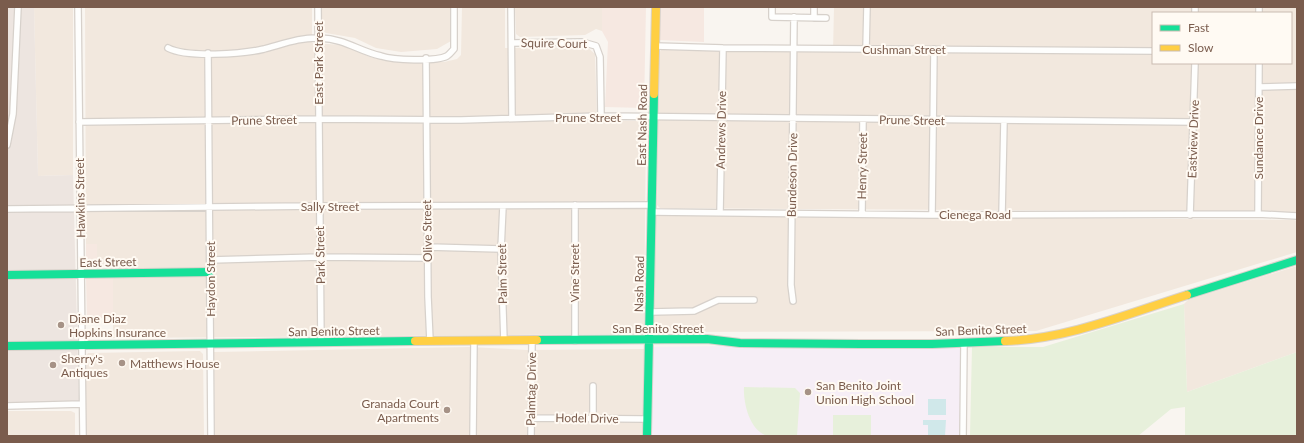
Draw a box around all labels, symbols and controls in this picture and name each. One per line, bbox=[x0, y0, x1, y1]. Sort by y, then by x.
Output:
legend bbox=[1152, 12, 1292, 64]
text: Fast bbox=[1188, 20, 1210, 35]
street label: East Park Street bbox=[311, 21, 326, 105]
street label: Squire Court bbox=[521, 35, 588, 51]
text: Slow bbox=[1188, 40, 1214, 55]
street label: Cushman Street bbox=[862, 42, 947, 57]
street label: East Nash Road bbox=[634, 84, 650, 166]
street label: Andrews Drive bbox=[713, 91, 729, 169]
street label: Sundance Drive bbox=[1251, 97, 1266, 179]
street label: Eastview Drive bbox=[1184, 99, 1202, 179]
street label: Prune Street bbox=[555, 110, 622, 125]
street label: Prune Street bbox=[231, 112, 298, 128]
street label: Prune Street bbox=[879, 112, 946, 128]
street label: Henry Street bbox=[854, 132, 870, 200]
street label: Bundeson Drive bbox=[784, 133, 800, 217]
street label: Hawkins Street bbox=[72, 157, 88, 238]
street label: Sally Street bbox=[301, 199, 360, 214]
street label: Olive Street bbox=[419, 199, 435, 262]
street label: Cienega Road bbox=[939, 207, 1011, 222]
street label: Park Street bbox=[312, 225, 328, 284]
street label: Haydon Street bbox=[203, 240, 218, 317]
street label: Palm Street bbox=[494, 243, 510, 304]
street label: Vine Street bbox=[567, 243, 582, 302]
street label: East Street bbox=[79, 254, 137, 270]
street label: Nash Road bbox=[631, 256, 647, 312]
place label: Diane Diaz Hopkins Insurance bbox=[69, 311, 166, 340]
marker: Diane Diaz Hopkins Insurance bbox=[56, 320, 66, 330]
street label: San Benito Street bbox=[612, 321, 704, 336]
street label: San Benito Street bbox=[935, 321, 1028, 339]
street label: San Benito Street bbox=[288, 323, 381, 339]
place label: Sherry's Antiques bbox=[61, 351, 108, 380]
street label: Palmtag Drive bbox=[523, 352, 539, 426]
place label: Matthews House bbox=[130, 356, 220, 371]
marker: Matthews House bbox=[117, 358, 127, 368]
marker: Sherry's Antiques bbox=[48, 360, 58, 370]
place label: San Benito Joint Union High School bbox=[816, 378, 914, 407]
marker: San Benito Joint Union High School bbox=[803, 387, 813, 397]
place label: Granada Court Apartments bbox=[362, 396, 440, 425]
marker: Granada Court Apartments bbox=[442, 405, 452, 415]
street label: Hodel Drive bbox=[555, 410, 619, 426]

